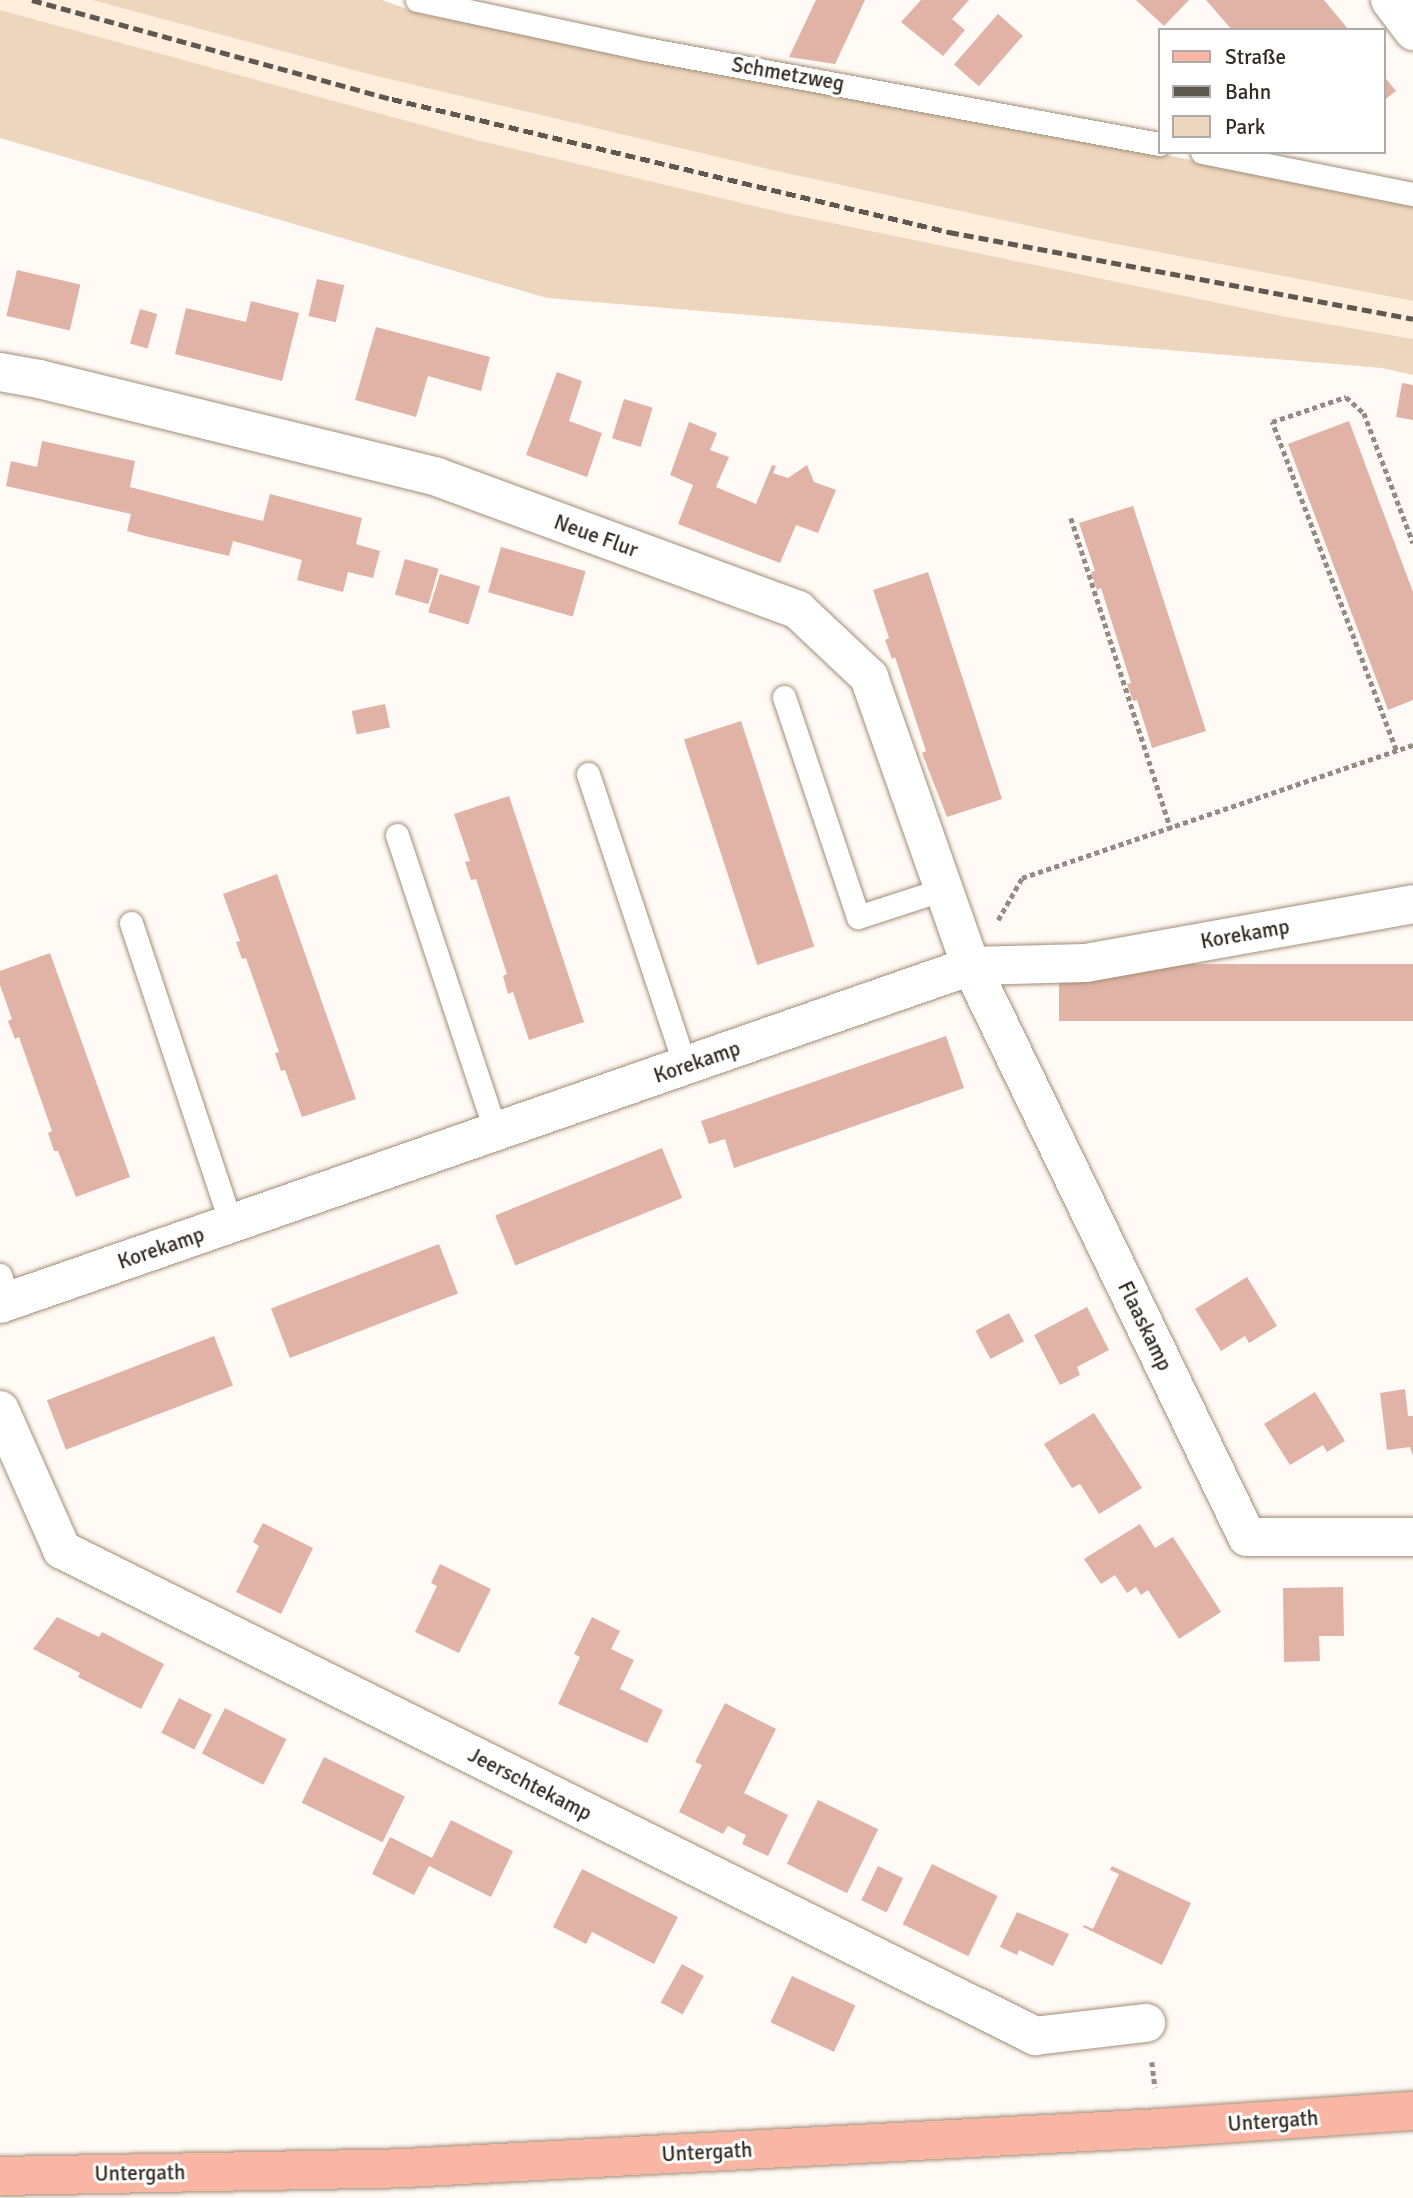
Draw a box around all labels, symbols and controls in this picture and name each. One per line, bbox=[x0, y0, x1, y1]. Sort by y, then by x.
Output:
legend bbox=[1158, 28, 1385, 154]
text: Straße bbox=[1225, 44, 1286, 70]
street label: Schmetzweg bbox=[730, 52, 846, 96]
text: Bahn bbox=[1225, 79, 1271, 105]
text: Park bbox=[1225, 114, 1265, 140]
street label: Neue Flur bbox=[551, 509, 641, 563]
street label: Korekamp bbox=[1199, 914, 1291, 954]
street label: Korekamp bbox=[650, 1035, 744, 1089]
street label: Korekamp bbox=[114, 1221, 208, 1275]
street label: Flaaskamp bbox=[1112, 1277, 1178, 1375]
street label: Jeerschtekamp bbox=[464, 1742, 596, 1826]
street label: Untergath bbox=[1227, 2105, 1319, 2137]
street label: Untergath bbox=[661, 2137, 753, 2167]
street label: Untergath bbox=[94, 2160, 186, 2186]

